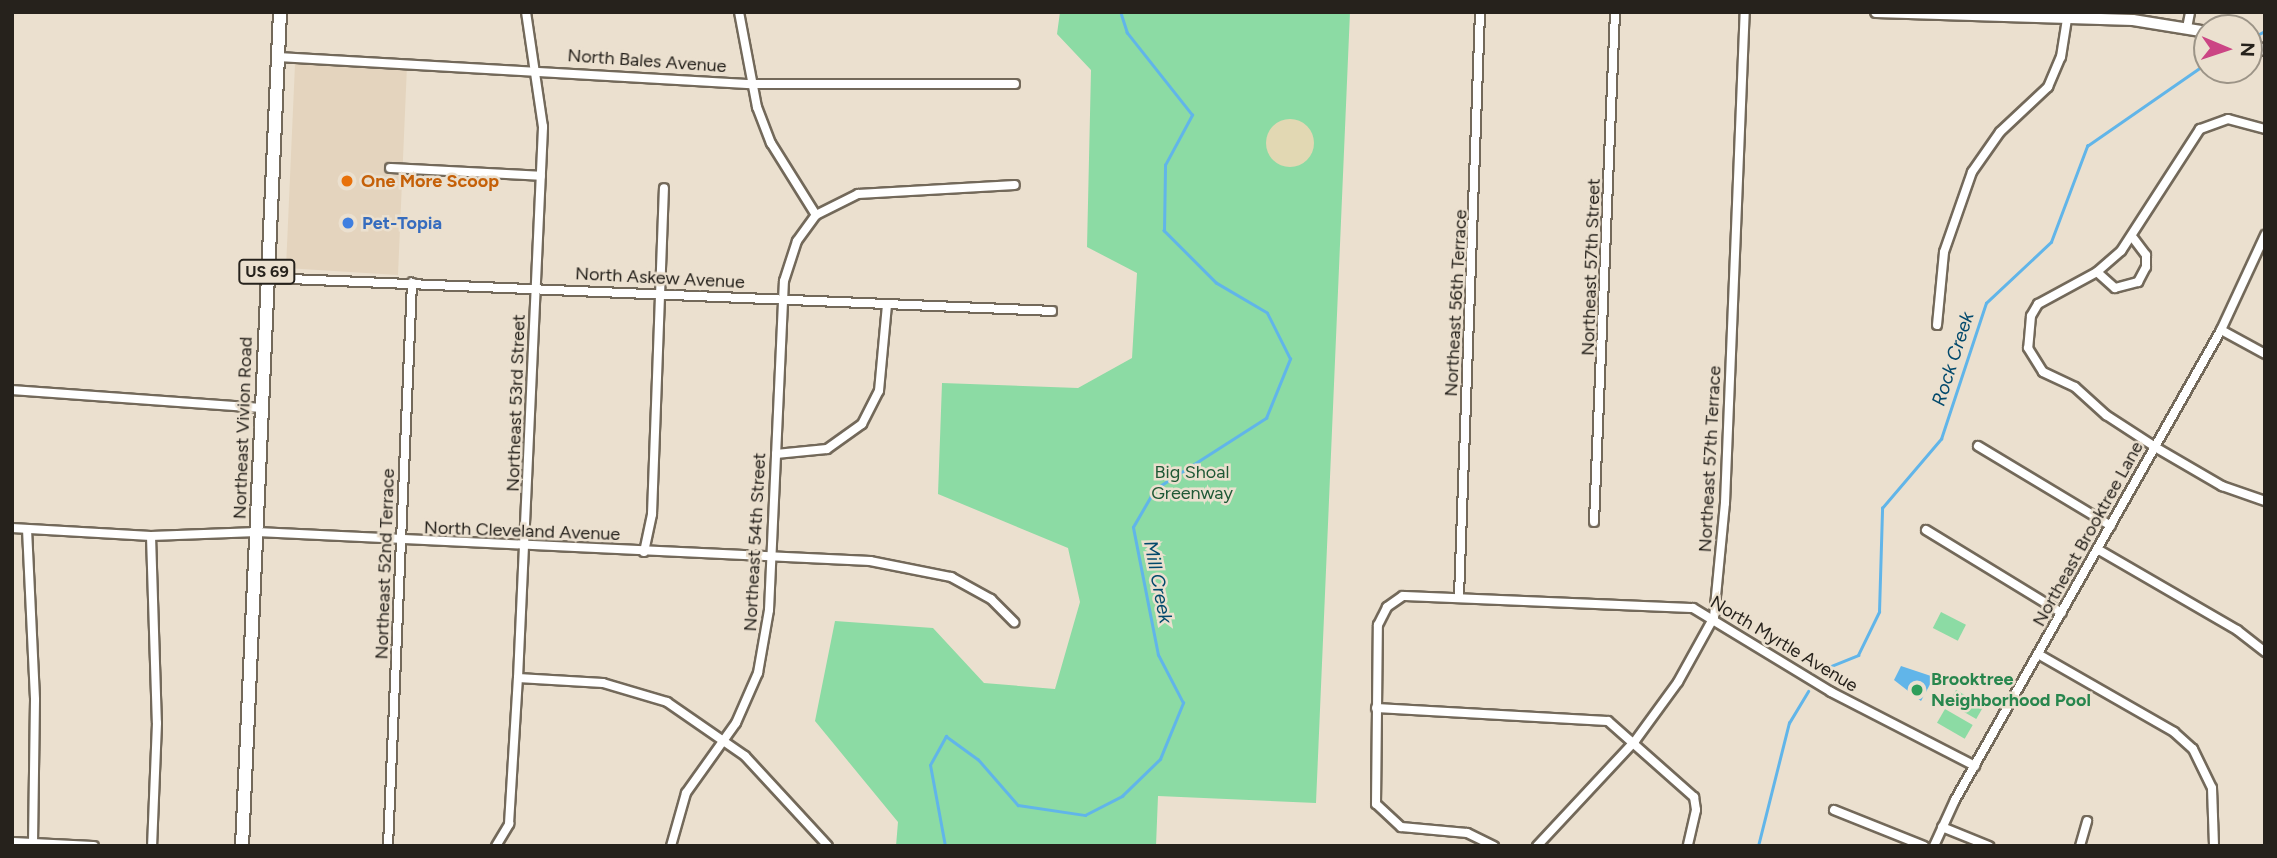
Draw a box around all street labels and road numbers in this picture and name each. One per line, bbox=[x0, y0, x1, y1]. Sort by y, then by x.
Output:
street label: North Bales Avenue bbox=[567, 45, 727, 77]
street label: Northeast 57th Street bbox=[1577, 178, 1605, 356]
street label: Northeast 56th Terrace bbox=[1440, 209, 1472, 397]
road number: US 69 bbox=[237, 260, 297, 284]
street label: North Askew Avenue bbox=[575, 263, 745, 293]
street label: Northeast 53rd Street bbox=[502, 314, 530, 492]
street label: Northeast Vivion Road bbox=[229, 336, 257, 520]
street label: Northeast 57th Terrace bbox=[1694, 365, 1726, 553]
street label: Northeast Brooktree Lane bbox=[2028, 438, 2148, 630]
street label: Northeast 54th Street bbox=[740, 452, 770, 632]
street label: Northeast 52nd Terrace bbox=[371, 468, 399, 660]
street label: North Cleveland Avenue bbox=[424, 517, 620, 545]
street label: North Myrtle Avenue bbox=[1706, 591, 1862, 697]

